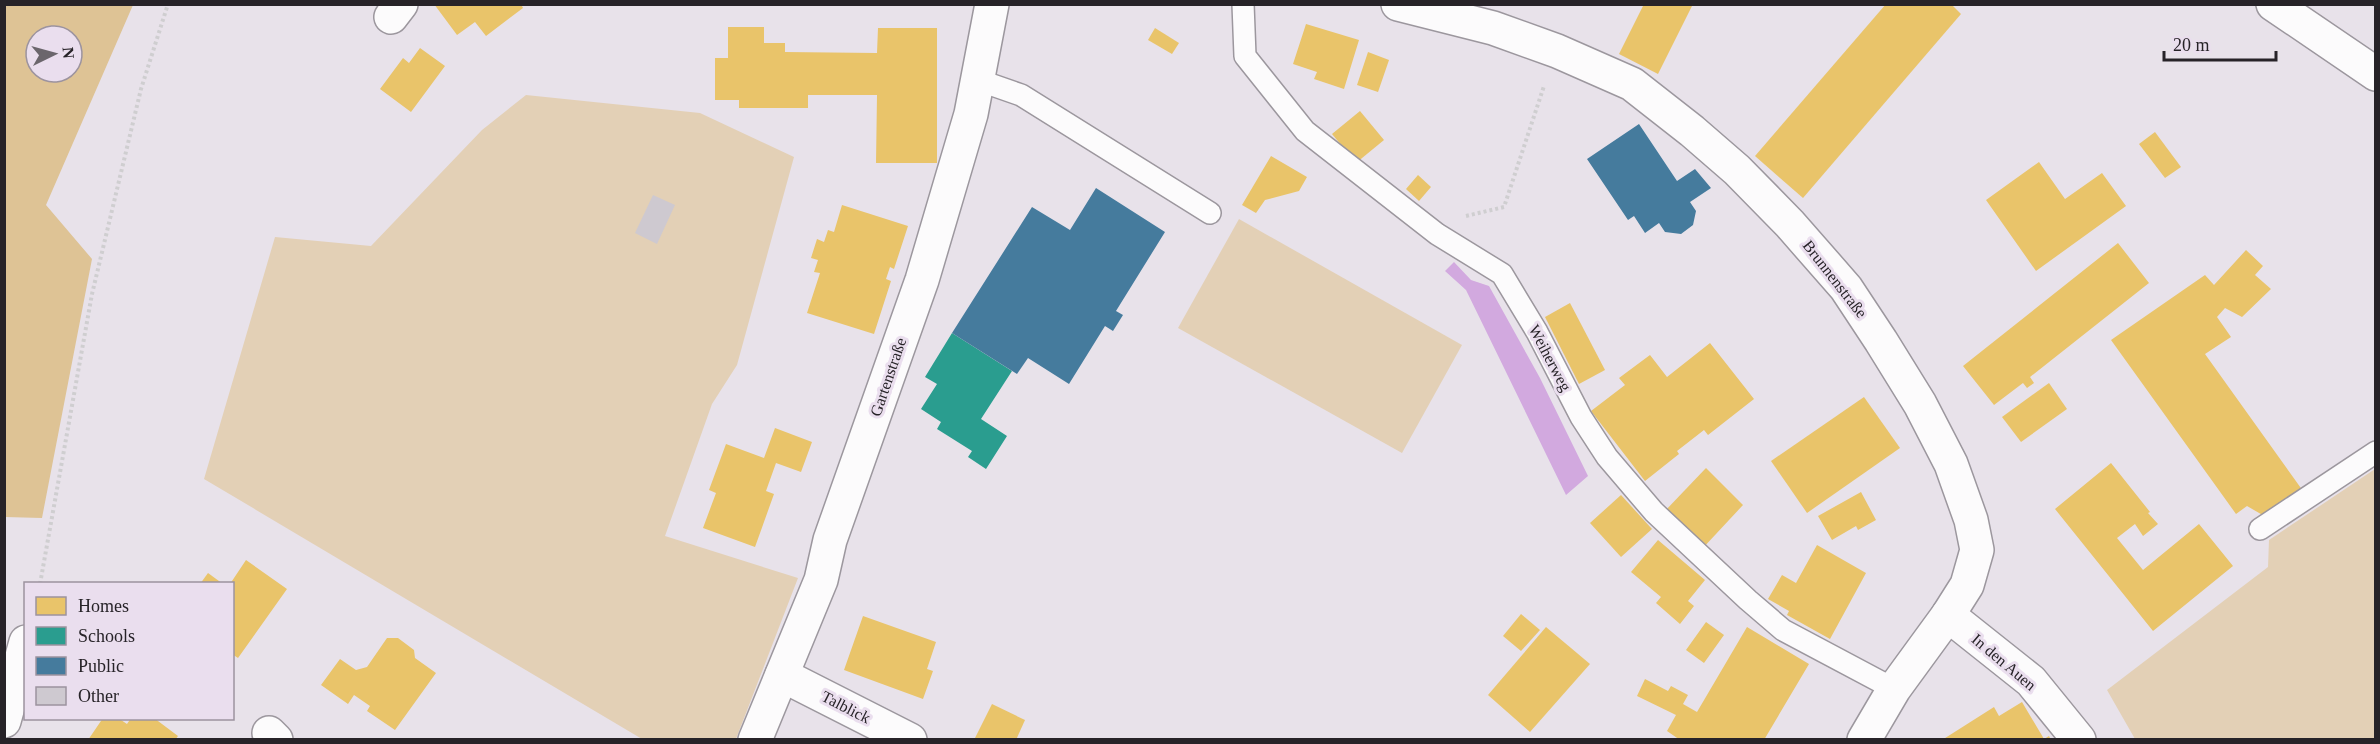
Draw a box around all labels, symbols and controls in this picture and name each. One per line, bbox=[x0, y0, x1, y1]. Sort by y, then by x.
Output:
north arrow bbox=[24, 24, 84, 84]
scale bar bbox=[2164, 24, 2276, 62]
text: 20 m bbox=[2173, 35, 2210, 55]
text: N bbox=[59, 46, 77, 60]
street label: Brunnenstraße bbox=[1800, 237, 1870, 321]
street label: Weiherweg bbox=[1525, 322, 1575, 394]
street label: Gartenstraße bbox=[867, 336, 909, 418]
legend bbox=[24, 582, 234, 720]
text: Homes bbox=[78, 596, 129, 616]
text: Schools bbox=[78, 626, 135, 646]
street label: In den Auen bbox=[1969, 630, 2039, 694]
text: Public bbox=[78, 656, 124, 676]
text: Other bbox=[78, 686, 119, 706]
street label: Talblick bbox=[819, 688, 873, 726]

